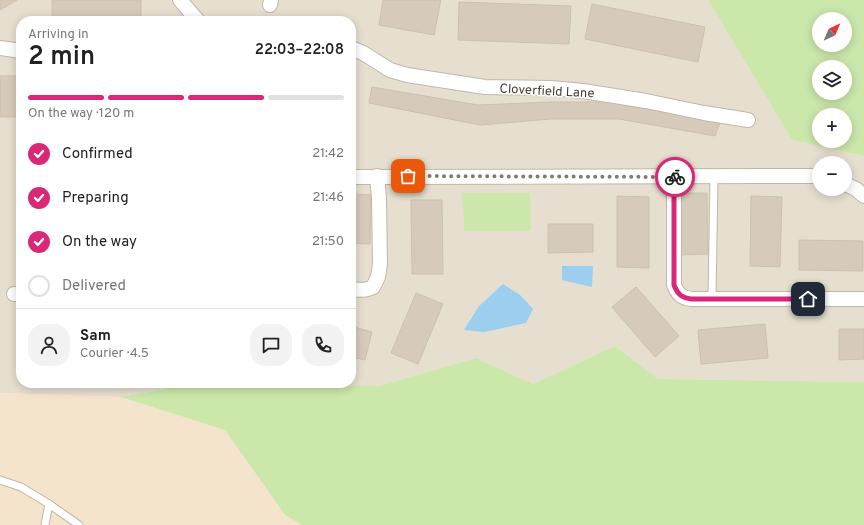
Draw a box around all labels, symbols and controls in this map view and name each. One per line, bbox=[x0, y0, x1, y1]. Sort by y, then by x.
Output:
north arrow bbox=[812, 12, 852, 52]
map controls bbox=[812, 12, 852, 196]
text: Arriving in bbox=[28, 27, 89, 43]
text: 2 min bbox=[28, 41, 95, 74]
text: 22:03–22:08 bbox=[255, 41, 344, 60]
button: layers bbox=[812, 60, 852, 100]
street label: Cloverfield Lane bbox=[499, 82, 595, 102]
text: On the way · 120 m bbox=[28, 106, 134, 122]
button: + bbox=[812, 108, 852, 148]
icon: check bbox=[28, 143, 50, 165]
text: Confirmed bbox=[62, 145, 133, 164]
text: 21:42 bbox=[312, 146, 344, 162]
button: − bbox=[812, 156, 852, 196]
courier bbox=[655, 157, 695, 197]
pin bbox=[391, 159, 425, 193]
icon: bag bbox=[397, 165, 419, 187]
icon: bike bbox=[664, 166, 686, 188]
icon: check bbox=[28, 187, 50, 209]
text: Preparing bbox=[62, 189, 129, 208]
text: 21:46 bbox=[312, 190, 344, 206]
icon: check bbox=[28, 231, 50, 253]
text: On the way bbox=[62, 233, 137, 252]
text: 21:50 bbox=[312, 234, 344, 250]
text: Delivered bbox=[62, 277, 126, 296]
pin bbox=[791, 282, 825, 316]
icon: home bbox=[797, 288, 819, 310]
button: person bbox=[28, 324, 70, 366]
button: chat bbox=[250, 324, 292, 366]
button: phone bbox=[302, 324, 344, 366]
text: Sam bbox=[80, 327, 111, 346]
text: Courier · 4.5 bbox=[80, 346, 149, 362]

